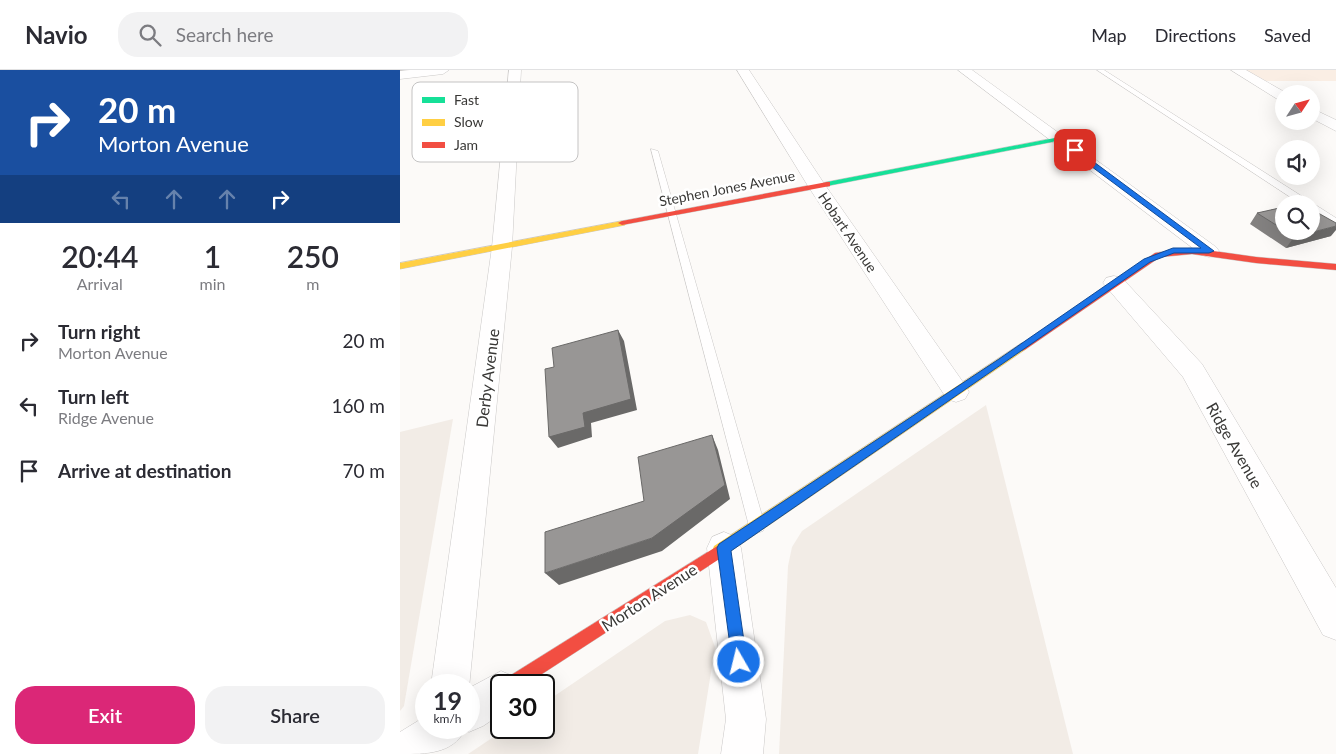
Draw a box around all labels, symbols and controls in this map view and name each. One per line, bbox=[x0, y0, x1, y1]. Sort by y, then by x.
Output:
search box bbox=[118, 12, 468, 57]
text: Navio bbox=[25, 20, 88, 49]
icon: search bbox=[136, 21, 164, 49]
text: Search here bbox=[176, 23, 274, 46]
text: Map bbox=[1091, 24, 1127, 46]
text: Directions bbox=[1155, 24, 1236, 46]
text: Saved bbox=[1264, 24, 1311, 46]
legend bbox=[412, 82, 578, 162]
north arrow bbox=[1275, 85, 1320, 130]
map controls bbox=[1275, 85, 1320, 240]
text: 20 m bbox=[98, 88, 176, 130]
icon: right bbox=[15, 90, 80, 155]
text: Fast bbox=[454, 91, 479, 108]
text: Slow bbox=[454, 113, 484, 130]
pin bbox=[1054, 129, 1096, 171]
text: Morton Avenue bbox=[98, 130, 249, 157]
text: Jam bbox=[454, 136, 478, 153]
icon: arrive bbox=[1061, 136, 1089, 164]
button: sound bbox=[1275, 140, 1320, 185]
street label: Stephen Jones Avenue bbox=[658, 166, 796, 210]
icon: left bbox=[107, 185, 135, 213]
icon: ahead bbox=[160, 185, 188, 213]
icon: ahead bbox=[213, 185, 241, 213]
icon: right bbox=[266, 185, 294, 213]
street label: Hobart Avenue bbox=[815, 189, 881, 275]
button: search bbox=[1275, 195, 1320, 240]
text: 20:44 bbox=[61, 238, 138, 274]
text: 1 bbox=[204, 238, 221, 274]
text: 250 bbox=[287, 238, 339, 274]
text: Arrival bbox=[77, 274, 123, 293]
text: min bbox=[200, 274, 225, 293]
text: m bbox=[306, 274, 319, 293]
text: Turn right bbox=[58, 320, 140, 343]
icon: right bbox=[15, 327, 43, 355]
street label: Derby Avenue bbox=[472, 327, 502, 429]
text: 20 m bbox=[342, 329, 385, 352]
text: Morton Avenue bbox=[58, 343, 168, 362]
text: Turn left bbox=[58, 385, 129, 408]
icon: left bbox=[15, 392, 43, 420]
text: 160 m bbox=[331, 394, 385, 417]
street label: Ridge Avenue bbox=[1203, 399, 1267, 491]
text: Ridge Avenue bbox=[58, 408, 154, 427]
icon: arrive bbox=[15, 457, 43, 485]
text: Arrive at destination bbox=[58, 459, 231, 482]
text: 70 m bbox=[342, 459, 385, 482]
street label: Morton Avenue bbox=[598, 559, 700, 635]
position arrow bbox=[712, 635, 764, 687]
speed limit sign: 30 bbox=[490, 674, 555, 739]
text: 19 bbox=[433, 685, 462, 715]
button: Exit bbox=[15, 686, 195, 744]
button: Share bbox=[205, 686, 385, 744]
text: km/h bbox=[433, 711, 462, 726]

